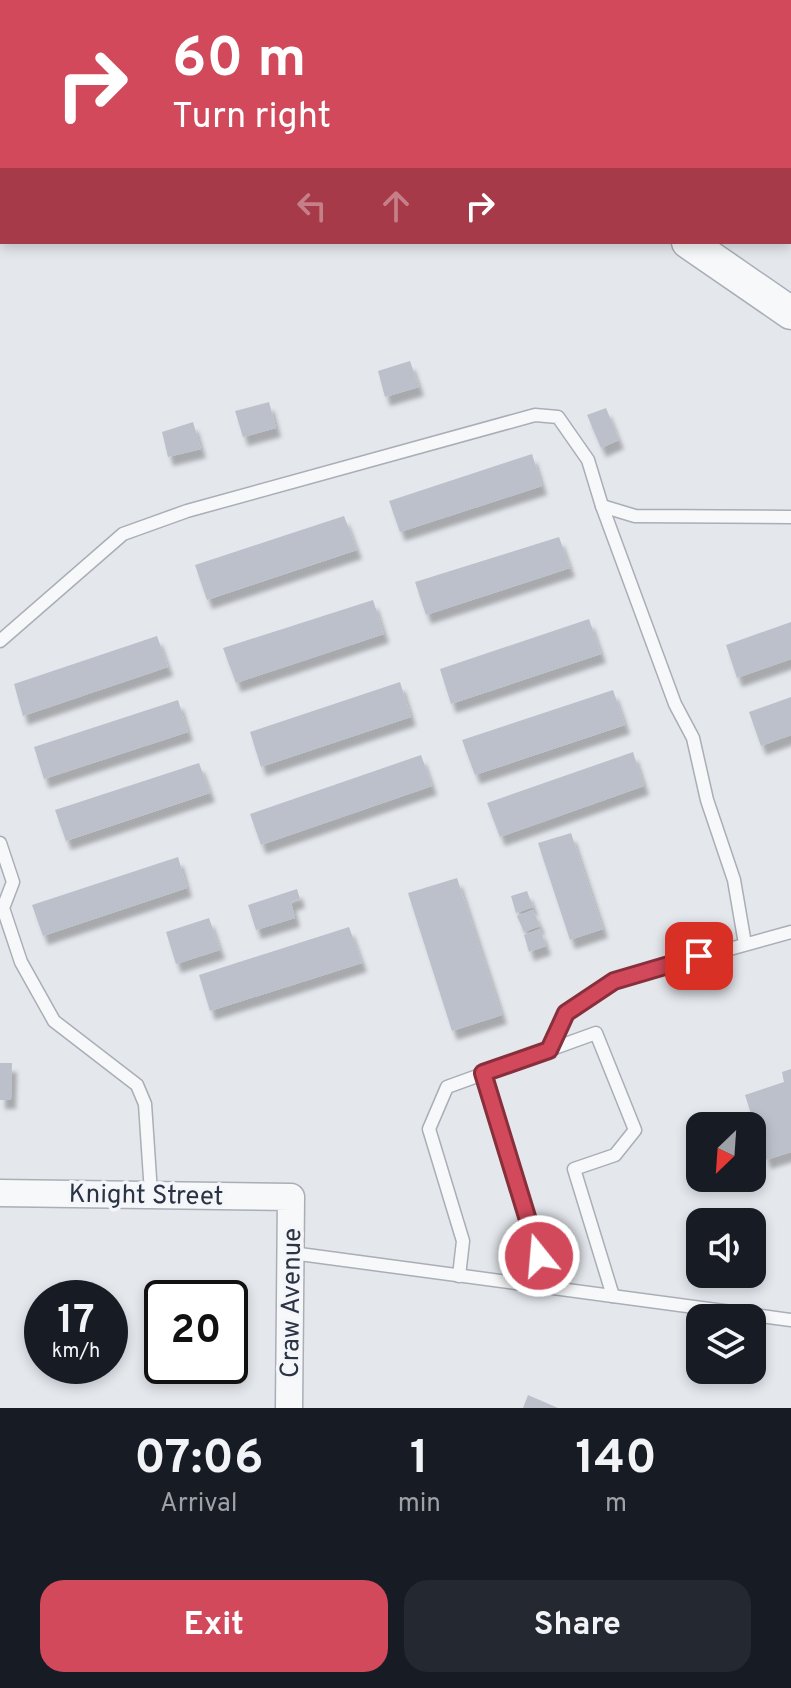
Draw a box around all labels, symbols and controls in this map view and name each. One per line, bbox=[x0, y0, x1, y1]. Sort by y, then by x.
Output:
text: 60 m bbox=[172, 26, 306, 96]
icon: right bbox=[40, 32, 144, 136]
text: Turn right bbox=[172, 95, 331, 141]
icon: left bbox=[290, 184, 334, 228]
icon: ahead bbox=[374, 184, 418, 228]
icon: right bbox=[458, 184, 502, 228]
pin bbox=[665, 922, 733, 990]
icon: arrive bbox=[677, 934, 721, 978]
north arrow bbox=[686, 1112, 766, 1192]
map controls bbox=[686, 1112, 766, 1384]
street label: Knight Street bbox=[68, 1179, 224, 1214]
button: sound bbox=[686, 1208, 766, 1288]
position arrow bbox=[497, 1214, 581, 1298]
street label: Craw Avenue bbox=[275, 1228, 310, 1379]
speed limit sign: 20 bbox=[144, 1280, 248, 1384]
text: 17 bbox=[57, 1297, 95, 1347]
button: layers bbox=[686, 1304, 766, 1384]
text: km/h bbox=[52, 1339, 100, 1365]
text: 07:06 bbox=[134, 1430, 263, 1490]
text: 1 bbox=[410, 1430, 429, 1490]
text: 140 bbox=[575, 1430, 657, 1490]
text: Arrival bbox=[160, 1488, 238, 1521]
text: min bbox=[398, 1488, 441, 1521]
text: m bbox=[605, 1488, 627, 1521]
button: Exit bbox=[40, 1580, 388, 1672]
button: Share bbox=[404, 1580, 751, 1672]

